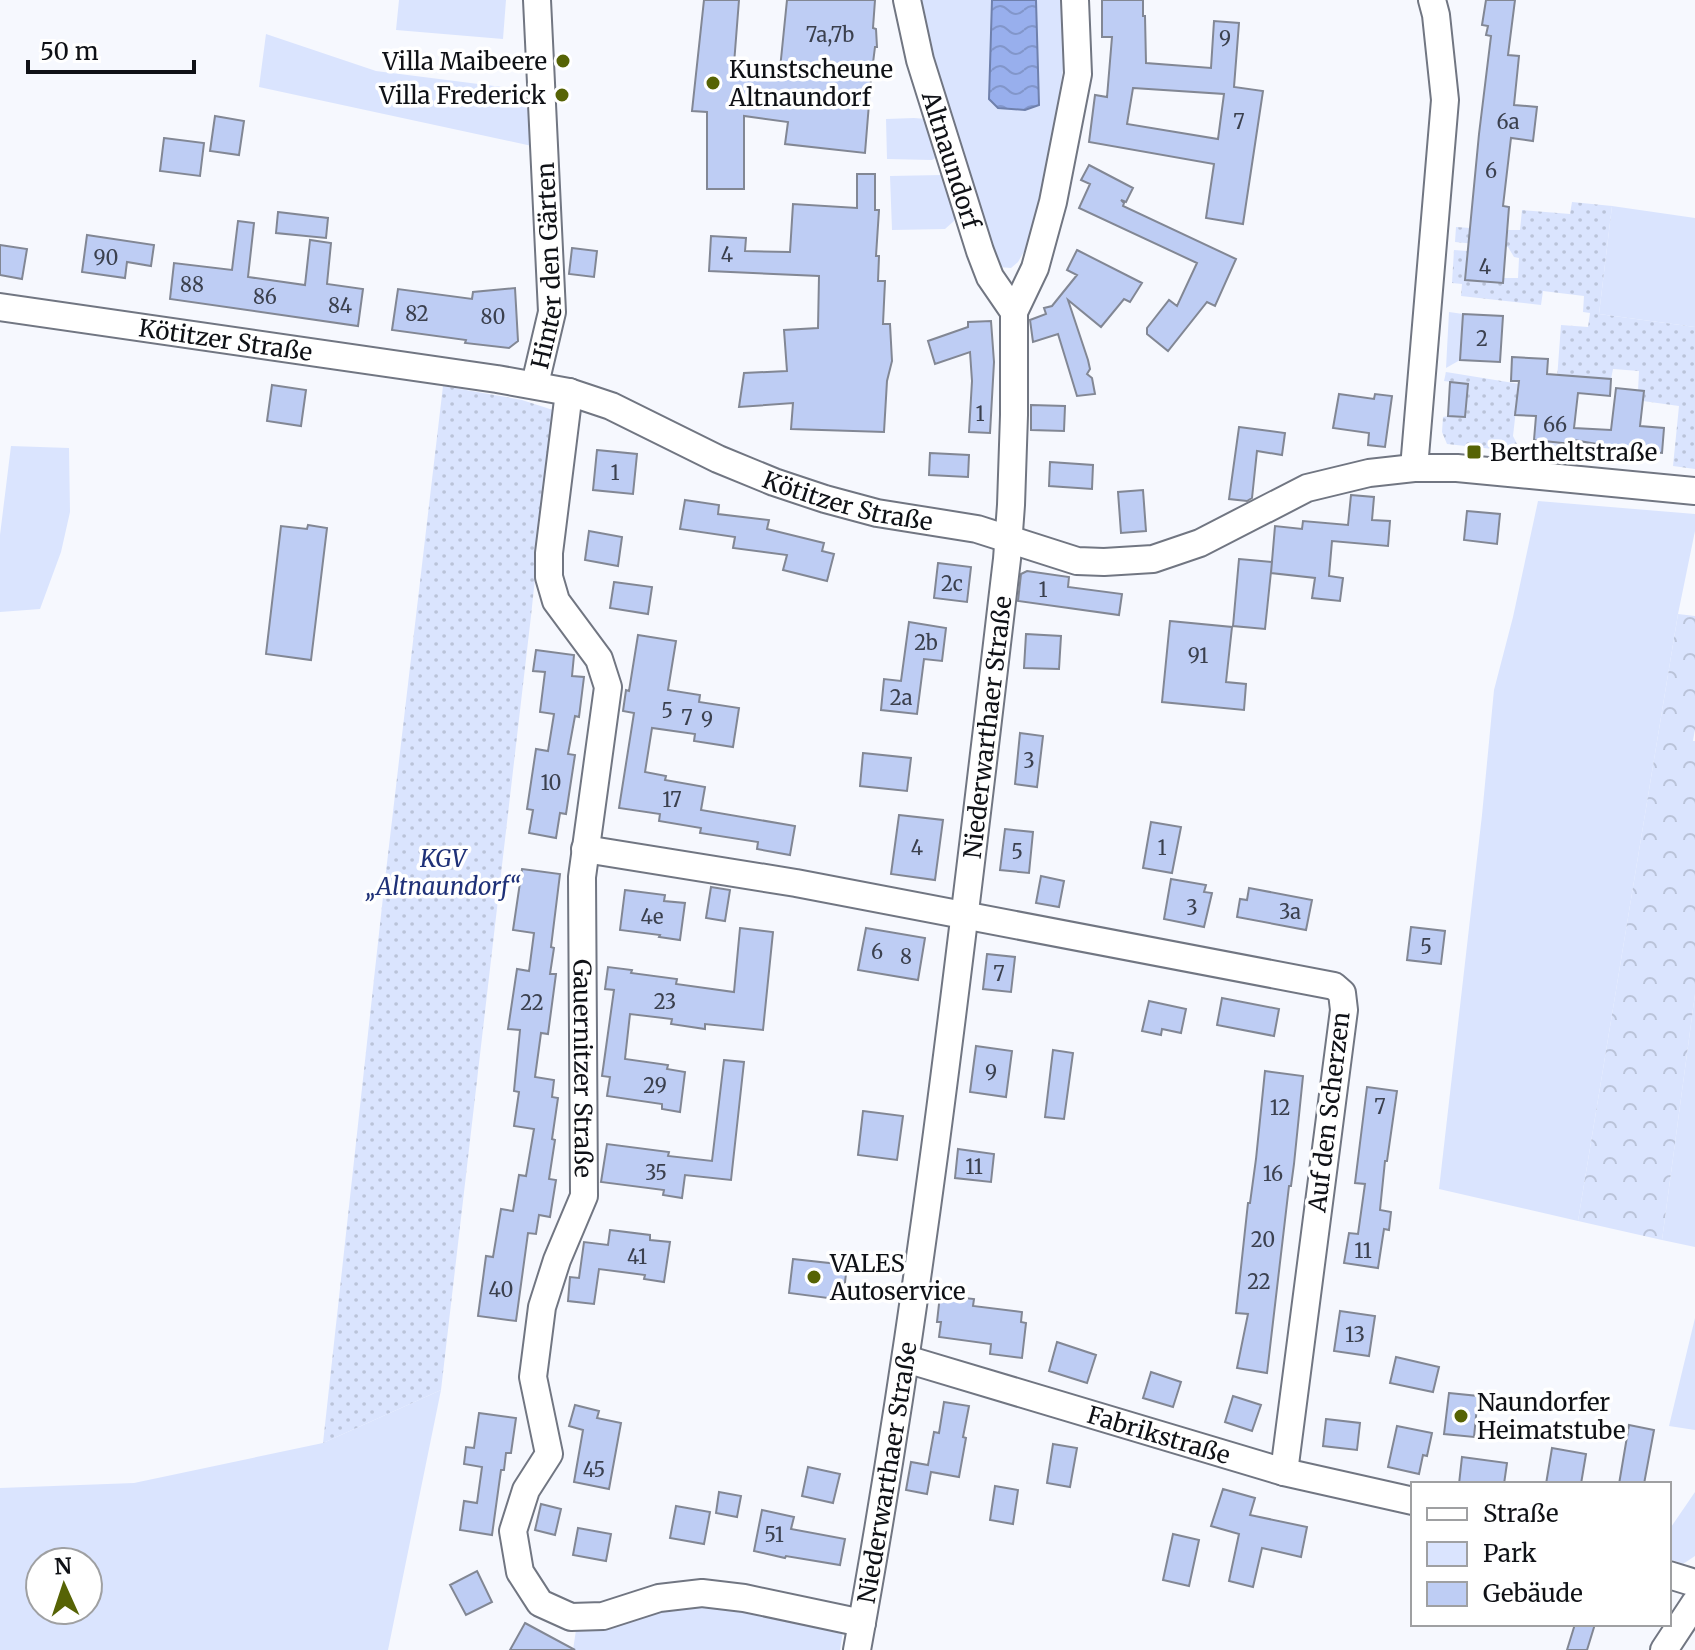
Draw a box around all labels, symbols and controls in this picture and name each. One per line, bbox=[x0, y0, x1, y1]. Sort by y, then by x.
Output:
house number: 7a,7b bbox=[806, 22, 854, 47]
scale bar bbox=[28, 24, 194, 74]
house number: 9 bbox=[1219, 26, 1231, 51]
text: 50 m bbox=[40, 36, 99, 67]
place label: Villa Maibeere bbox=[382, 46, 547, 77]
marker: Villa Maibeere bbox=[554, 52, 572, 70]
place label: Kunstscheune Altnaundorf bbox=[728, 54, 893, 113]
marker: Kunstscheune Altnaundorf bbox=[704, 74, 722, 92]
place label: Villa Frederick bbox=[378, 80, 547, 111]
marker: Villa Frederick bbox=[553, 86, 571, 104]
street label: Altnaundorf bbox=[915, 87, 988, 233]
house number: 7 bbox=[1233, 109, 1245, 134]
house number: 6a bbox=[1496, 109, 1520, 134]
house number: 6 bbox=[1485, 158, 1497, 183]
street label: Hinter den Gärten bbox=[524, 162, 568, 372]
house number: 4 bbox=[721, 242, 733, 267]
house number: 90 bbox=[93, 245, 119, 270]
house number: 4 bbox=[1479, 254, 1491, 279]
house number: 88 bbox=[180, 272, 204, 297]
house number: 86 bbox=[253, 284, 277, 309]
house number: 84 bbox=[328, 293, 352, 318]
house number: 82 bbox=[405, 301, 429, 326]
house number: 80 bbox=[481, 304, 505, 329]
street label: Kötitzer Straße bbox=[137, 312, 314, 368]
house number: 2 bbox=[1476, 326, 1488, 351]
house number: 1 bbox=[975, 401, 985, 426]
house number: 66 bbox=[1543, 412, 1567, 437]
place label: Bertheltstraße bbox=[1490, 437, 1657, 468]
marker: Bertheltstraße bbox=[1465, 443, 1483, 461]
house number: 1 bbox=[610, 460, 620, 485]
street label: Kötitzer Straße bbox=[758, 463, 935, 537]
house number: 2c bbox=[941, 571, 963, 596]
house number: 1 bbox=[1038, 577, 1048, 602]
street label: Niederwarthaer Straße bbox=[956, 594, 1018, 860]
house number: 2b bbox=[914, 630, 938, 655]
house number: 91 bbox=[1188, 643, 1208, 668]
house number: 2a bbox=[890, 685, 913, 710]
house number: 5 bbox=[661, 698, 673, 723]
house number: 7 bbox=[681, 705, 693, 730]
house number: 9 bbox=[701, 707, 713, 732]
house number: 3 bbox=[1023, 748, 1035, 773]
house number: 10 bbox=[540, 770, 562, 795]
house number: 17 bbox=[662, 787, 682, 812]
house number: 4 bbox=[911, 835, 923, 860]
house number: 1 bbox=[1157, 835, 1167, 860]
house number: 5 bbox=[1011, 839, 1023, 864]
park label: KGV „Altnaundorf“ bbox=[365, 843, 522, 902]
house number: 3 bbox=[1186, 895, 1198, 920]
house number: 3a bbox=[1279, 899, 1301, 924]
house number: 4e bbox=[641, 904, 663, 929]
house number: 5 bbox=[1420, 934, 1432, 959]
house number: 6 bbox=[871, 939, 883, 964]
house number: 8 bbox=[900, 944, 912, 969]
street label: Gauernitzer Straße bbox=[567, 959, 599, 1178]
house number: 7 bbox=[993, 961, 1005, 986]
house number: 23 bbox=[654, 989, 676, 1014]
house number: 22 bbox=[520, 990, 544, 1015]
street label: Auf den Scherzen bbox=[1301, 1010, 1357, 1215]
house number: 9 bbox=[985, 1060, 997, 1085]
house number: 29 bbox=[643, 1073, 667, 1098]
house number: 7 bbox=[1374, 1094, 1386, 1119]
house number: 12 bbox=[1270, 1095, 1290, 1120]
house number: 11 bbox=[965, 1154, 983, 1179]
house number: 35 bbox=[645, 1160, 667, 1185]
house number: 16 bbox=[1263, 1161, 1283, 1186]
house number: 20 bbox=[1251, 1227, 1275, 1252]
house number: 11 bbox=[1354, 1238, 1372, 1263]
house number: 41 bbox=[627, 1244, 647, 1269]
place label: VALES Autoservice bbox=[829, 1248, 966, 1307]
marker: VALES Autoservice bbox=[805, 1268, 823, 1286]
house number: 22 bbox=[1247, 1269, 1271, 1294]
house number: 40 bbox=[489, 1277, 513, 1302]
house number: 13 bbox=[1345, 1322, 1365, 1347]
street label: Niederwarthaer Straße bbox=[850, 1340, 923, 1606]
place label: Naundorfer Heimatstube bbox=[1477, 1387, 1625, 1446]
street label: Fabrikstraße bbox=[1084, 1399, 1234, 1471]
marker: Naundorfer Heimatstube bbox=[1452, 1407, 1470, 1425]
house number: 45 bbox=[583, 1457, 605, 1482]
legend bbox=[1411, 1482, 1671, 1626]
text: Straße bbox=[1483, 1498, 1558, 1529]
house number: 51 bbox=[764, 1522, 784, 1547]
text: Park bbox=[1483, 1538, 1537, 1569]
north arrow bbox=[24, 1546, 104, 1626]
text: N bbox=[54, 1552, 73, 1580]
text: Gebäude bbox=[1483, 1578, 1583, 1609]

